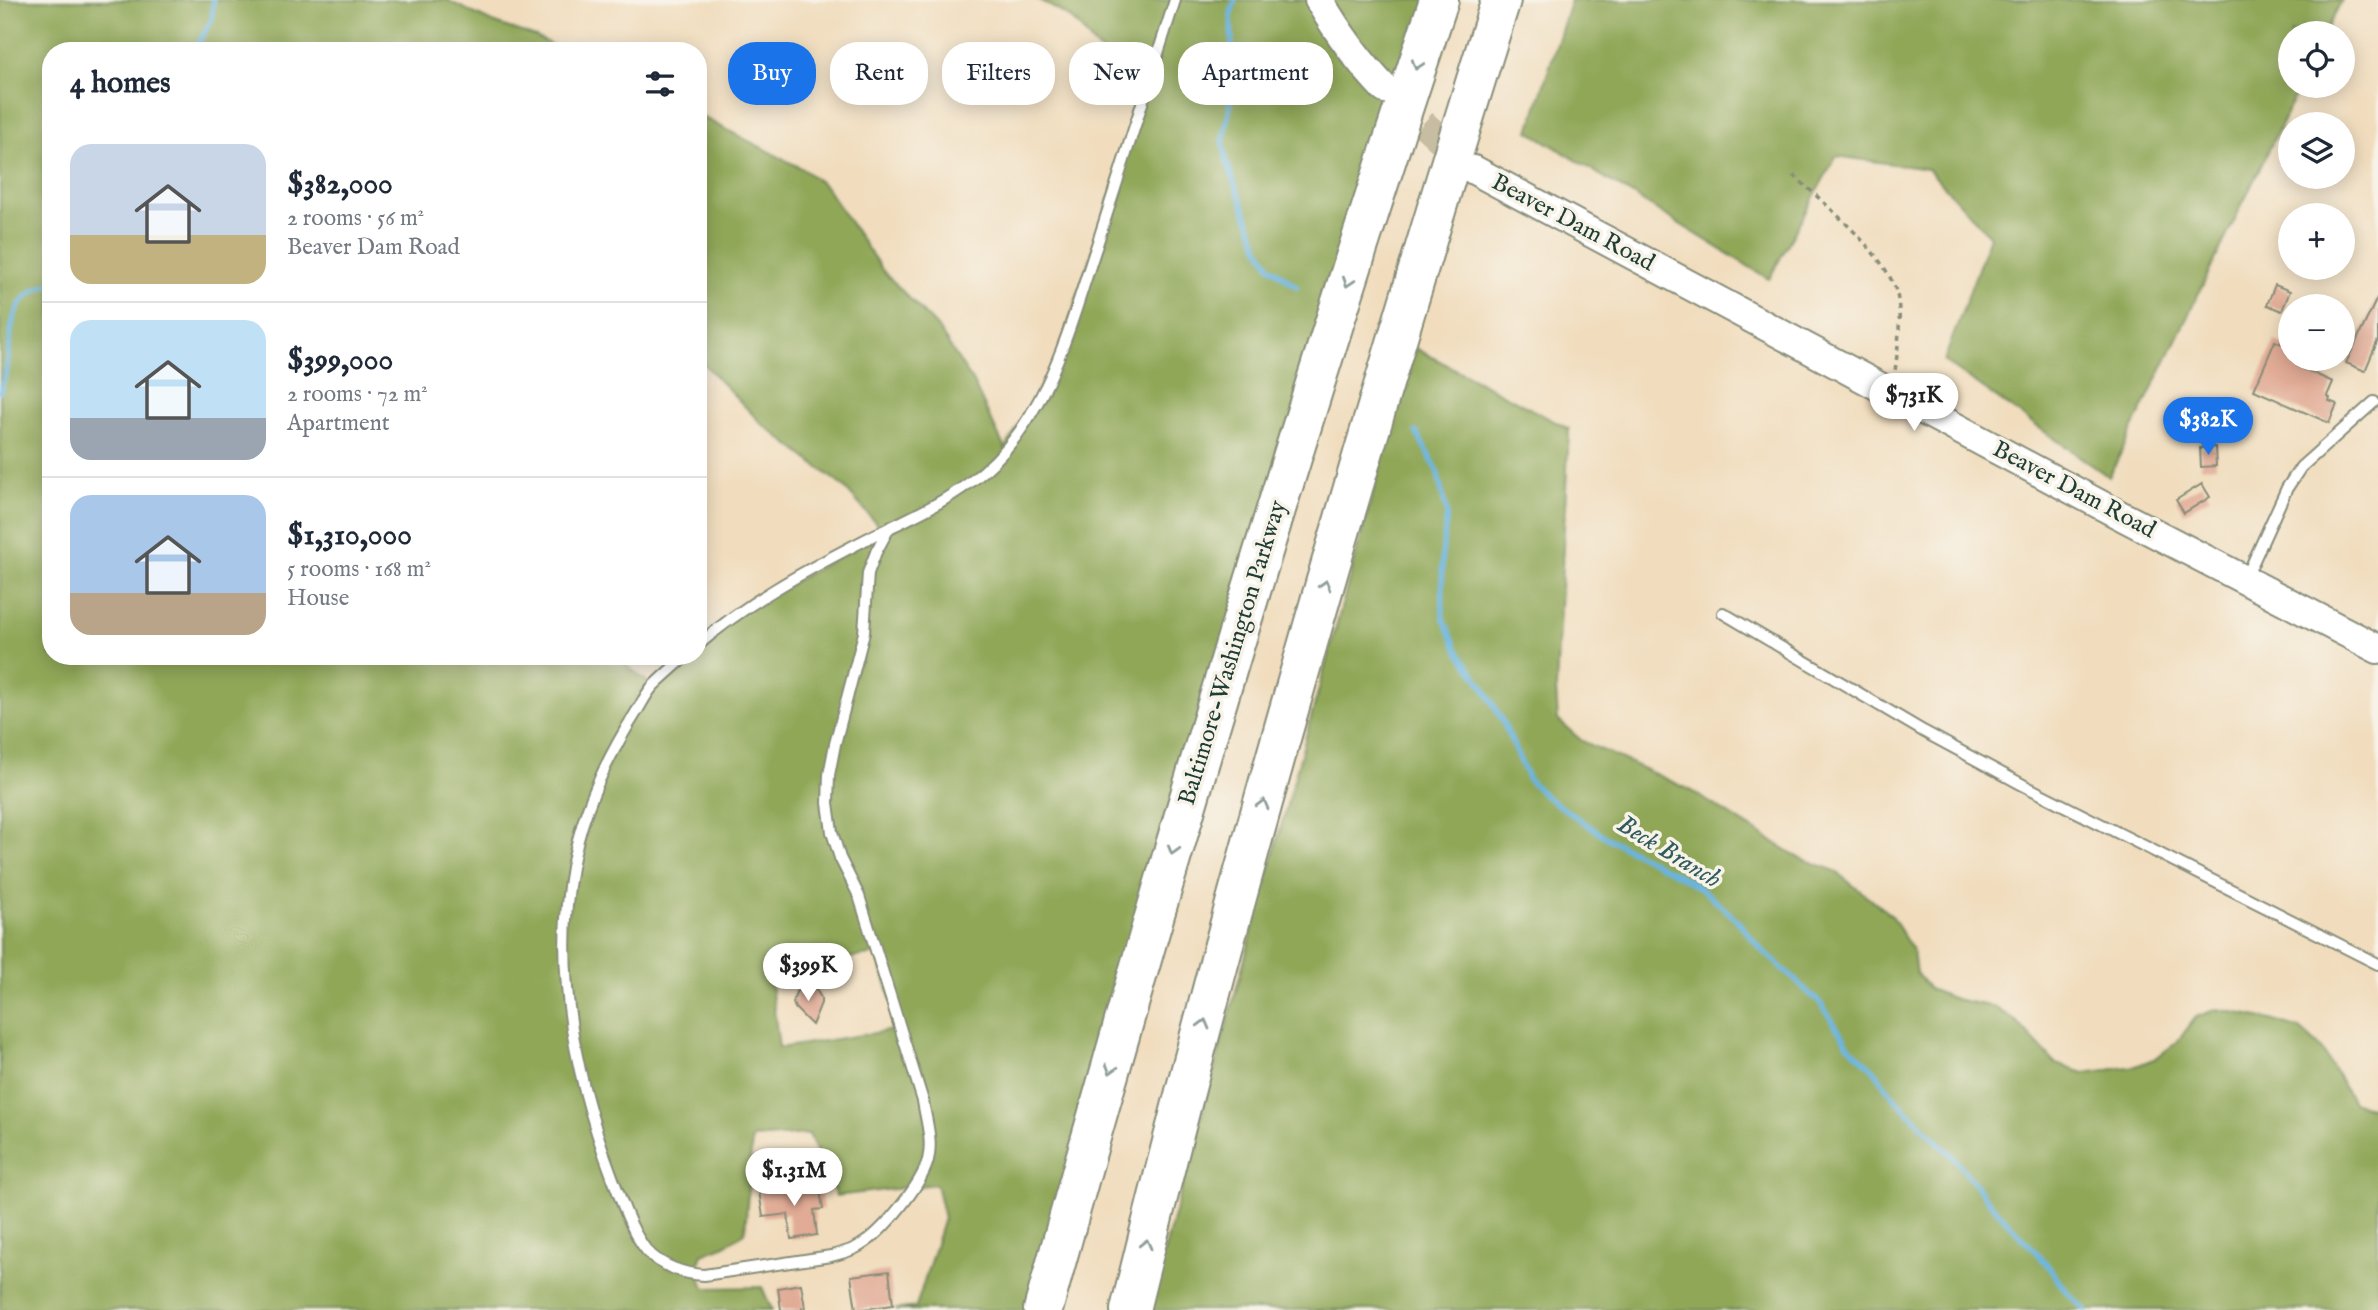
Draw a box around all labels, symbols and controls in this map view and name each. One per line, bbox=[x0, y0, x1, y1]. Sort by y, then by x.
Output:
map controls bbox=[2278, 21, 2355, 371]
button: locate bbox=[2278, 21, 2355, 98]
chip: Buy bbox=[728, 42, 816, 105]
chip: Rent bbox=[830, 42, 928, 105]
chip: Filters bbox=[942, 42, 1055, 105]
chip: New bbox=[1069, 42, 1164, 105]
chip: Apartment bbox=[1178, 42, 1333, 105]
one-way arrow bbox=[1411, 58, 1425, 70]
text: 4 homes bbox=[70, 65, 171, 103]
icon: filters bbox=[641, 65, 679, 103]
button: layers bbox=[2278, 112, 2355, 189]
text: $382,000 bbox=[287, 166, 393, 204]
street label: Beaver Dam Road bbox=[1486, 167, 1660, 279]
icon: home bbox=[126, 172, 210, 256]
button: + bbox=[2278, 203, 2355, 280]
text: 2 rooms · 56 m² bbox=[287, 204, 424, 233]
text: Beaver Dam Road bbox=[287, 233, 460, 262]
one-way arrow bbox=[1342, 275, 1357, 287]
button: − bbox=[2278, 294, 2355, 371]
text: $399,000 bbox=[287, 342, 393, 380]
icon: home bbox=[126, 348, 210, 432]
pin: $731K bbox=[1865, 374, 1963, 433]
text: 2 rooms · 72 m² bbox=[287, 380, 428, 409]
text: $731K bbox=[1885, 381, 1943, 410]
pin: $382K bbox=[2159, 398, 2257, 457]
text: $382K bbox=[2179, 405, 2237, 434]
text: Apartment bbox=[287, 409, 390, 438]
street label: Beaver Dam Road bbox=[1987, 434, 2161, 546]
street label: Baltimore-Washington Parkway bbox=[1172, 497, 1294, 809]
text: $1,310,000 bbox=[287, 517, 412, 555]
icon: home bbox=[126, 523, 210, 607]
text: 5 rooms · 168 m² bbox=[287, 555, 431, 584]
one-way arrow bbox=[1316, 579, 1331, 591]
text: House bbox=[287, 584, 349, 613]
one-way arrow bbox=[1254, 798, 1269, 810]
water label: Beck Branch bbox=[1611, 808, 1727, 896]
one-way arrow bbox=[1167, 844, 1182, 856]
pin: $399K bbox=[759, 944, 857, 1003]
text: $399K bbox=[779, 951, 837, 980]
one-way arrow bbox=[1196, 1018, 1210, 1030]
one-way arrow bbox=[1104, 1063, 1119, 1075]
pin: $1.31M bbox=[737, 1148, 851, 1208]
text: $1.31M bbox=[761, 1156, 827, 1185]
one-way arrow bbox=[1138, 1238, 1152, 1250]

